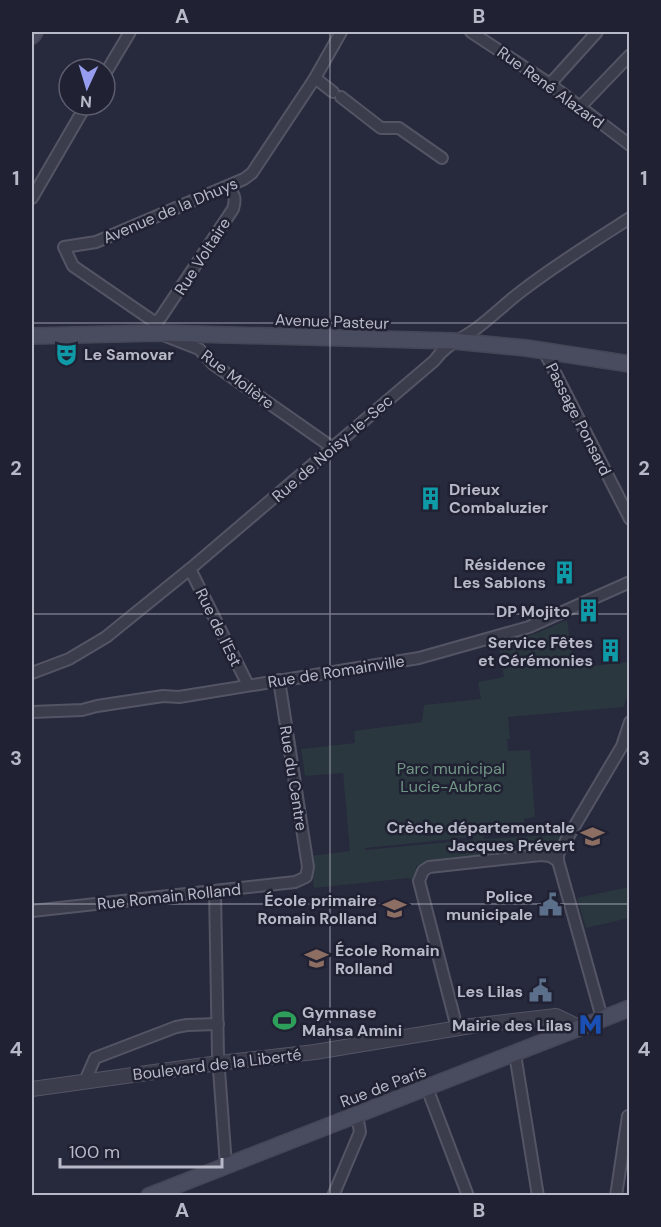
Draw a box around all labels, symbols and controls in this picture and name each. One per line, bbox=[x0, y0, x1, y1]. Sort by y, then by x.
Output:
text: A bbox=[175, 3, 189, 29]
text: B bbox=[473, 3, 485, 29]
street label: Rue René Alazard bbox=[493, 42, 608, 133]
north arrow bbox=[57, 57, 117, 117]
text: N bbox=[79, 91, 93, 112]
text: 1 bbox=[12, 165, 20, 191]
text: 1 bbox=[640, 165, 648, 191]
street label: Avenue de la Dhuys bbox=[100, 173, 241, 248]
street label: Rue Voltaire bbox=[170, 214, 235, 299]
street label: Avenue Pasteur bbox=[275, 309, 389, 334]
theatre icon: Le Samovar bbox=[53, 341, 79, 367]
place label: Le Samovar bbox=[84, 344, 174, 365]
street label: Rue Molière bbox=[197, 345, 278, 414]
street label: Passage Ponsard bbox=[541, 359, 616, 479]
street label: Rue de Noisy-le-Sec bbox=[267, 390, 397, 507]
text: 2 bbox=[10, 455, 22, 481]
text: 2 bbox=[638, 455, 650, 481]
place label: Drieux Combaluzier bbox=[449, 479, 548, 518]
building icon: Drieux Combaluzier bbox=[418, 485, 444, 511]
place label: Résidence Les Sablons bbox=[454, 554, 546, 593]
building icon: Résidence Les Sablons bbox=[551, 560, 577, 586]
street label: Rue de l'Est bbox=[191, 585, 247, 670]
building icon: DP Mojito bbox=[575, 598, 601, 624]
place label: DP Mojito bbox=[496, 601, 570, 622]
place label: Service Fêtes et Cérémonies bbox=[478, 632, 593, 671]
building icon: Service Fêtes et Cérémonies bbox=[598, 638, 624, 664]
street label: Rue de Romainville bbox=[266, 650, 406, 693]
street label: Rue du Centre bbox=[275, 724, 312, 832]
text: 3 bbox=[10, 745, 22, 771]
text: 3 bbox=[638, 745, 650, 771]
park label: Parc municipal Lucie-Aubrac bbox=[397, 758, 505, 797]
place label: Crèche départementale Jacques Prévert bbox=[387, 817, 575, 856]
school or university icon: Crèche départementale Jacques Prévert bbox=[580, 823, 606, 849]
street label: Rue Romain Rolland bbox=[96, 879, 242, 914]
place label: Police municipale bbox=[446, 886, 533, 925]
place label: École primaire Romain Rolland bbox=[258, 890, 377, 929]
public building icon: Police municipale bbox=[538, 892, 564, 918]
school or university icon: École primaire Romain Rolland bbox=[382, 896, 408, 922]
place label: École Romain Rolland bbox=[335, 940, 440, 979]
school or university icon: École Romain Rolland bbox=[304, 946, 330, 972]
public building icon: Les Lilas bbox=[528, 978, 554, 1004]
place label: Les Lilas bbox=[457, 981, 523, 1002]
place label: Gymnase Mahsa Amini bbox=[302, 1002, 402, 1041]
sports icon: Gymnase Mahsa Amini bbox=[271, 1008, 297, 1034]
metro station icon: Mairie des Lilas bbox=[577, 1012, 603, 1038]
place label: Mairie des Lilas bbox=[452, 1015, 572, 1036]
text: 4 bbox=[10, 1036, 23, 1062]
text: 4 bbox=[638, 1036, 651, 1062]
street label: Boulevard de la Liberté bbox=[132, 1044, 303, 1085]
street label: Rue de Paris bbox=[337, 1060, 429, 1113]
scale bar bbox=[60, 1131, 222, 1169]
text: 100 m bbox=[69, 1140, 120, 1164]
text: A bbox=[175, 1197, 189, 1223]
text: B bbox=[473, 1197, 485, 1223]

